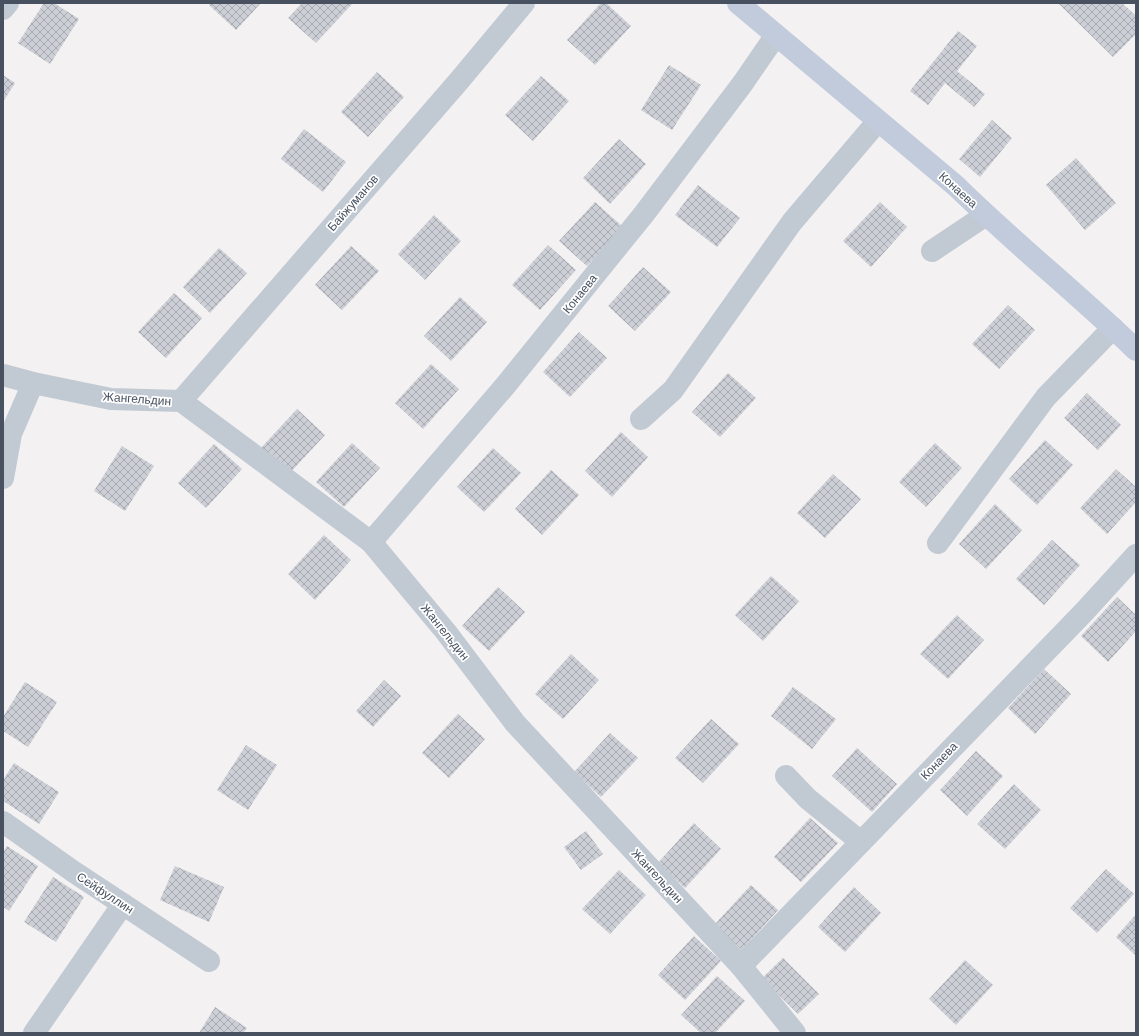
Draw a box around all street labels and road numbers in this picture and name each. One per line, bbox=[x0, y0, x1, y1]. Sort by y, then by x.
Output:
street label: Конаева bbox=[936, 169, 980, 211]
street label: Байжуманов bbox=[325, 172, 381, 234]
street label: Конаева bbox=[560, 271, 600, 316]
street label: Жангельдин bbox=[102, 390, 172, 408]
street label: Жангельдин bbox=[418, 601, 472, 663]
street label: Конаева bbox=[918, 739, 960, 783]
street label: Жангельдин bbox=[629, 846, 685, 906]
street label: Сейфуллин bbox=[74, 869, 136, 917]

